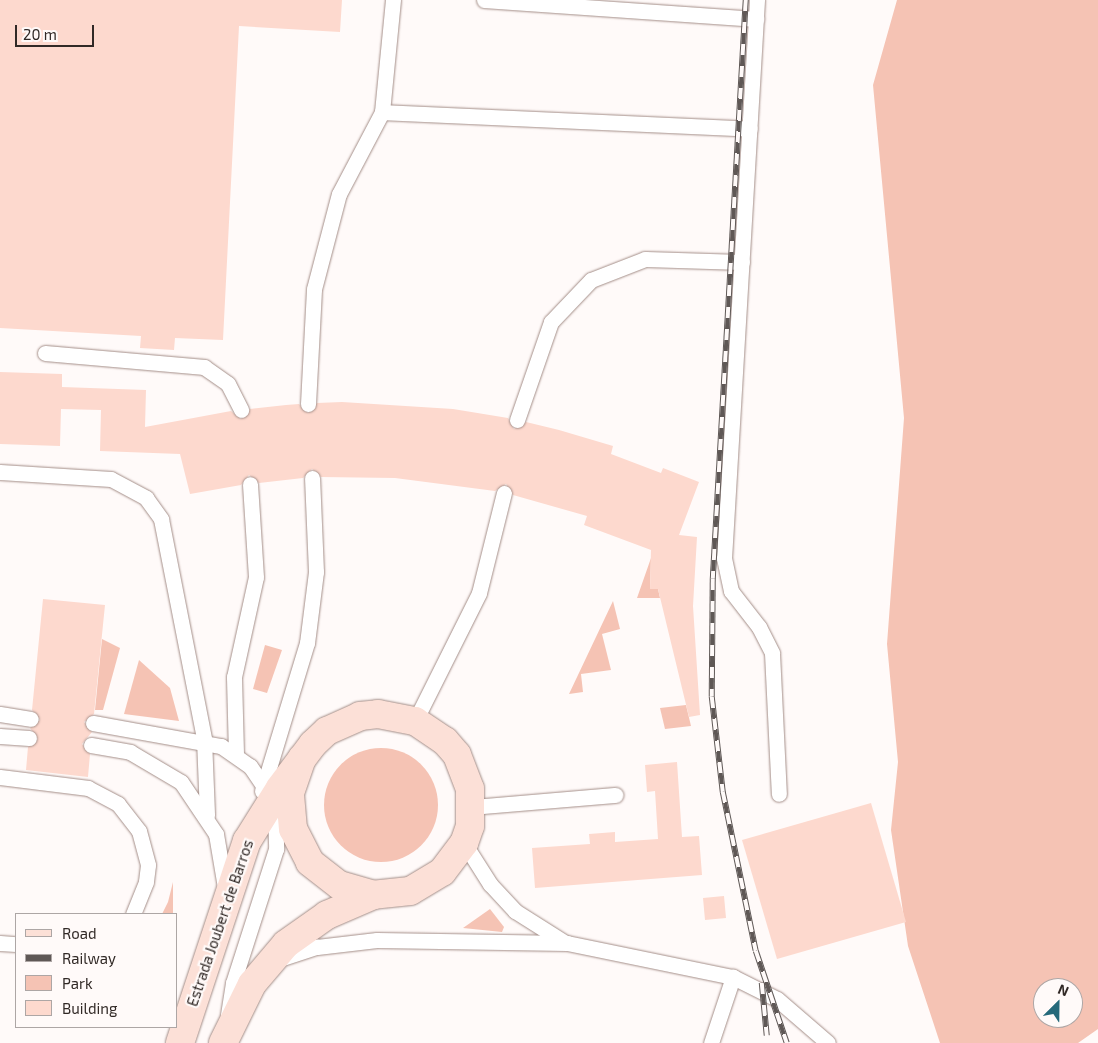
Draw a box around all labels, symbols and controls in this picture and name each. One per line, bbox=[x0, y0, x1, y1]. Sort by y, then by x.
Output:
scale bar bbox=[18, 15, 96, 47]
text: 20 m bbox=[23, 25, 57, 43]
street label: Estrada Joubert de Barros bbox=[183, 837, 257, 1009]
legend bbox=[15, 913, 178, 1028]
text: Road bbox=[62, 924, 97, 942]
text: Railway bbox=[62, 949, 116, 967]
text: Park bbox=[62, 974, 93, 992]
north arrow bbox=[1033, 978, 1083, 1028]
text: N bbox=[1056, 980, 1072, 999]
text: Building bbox=[62, 999, 117, 1017]

